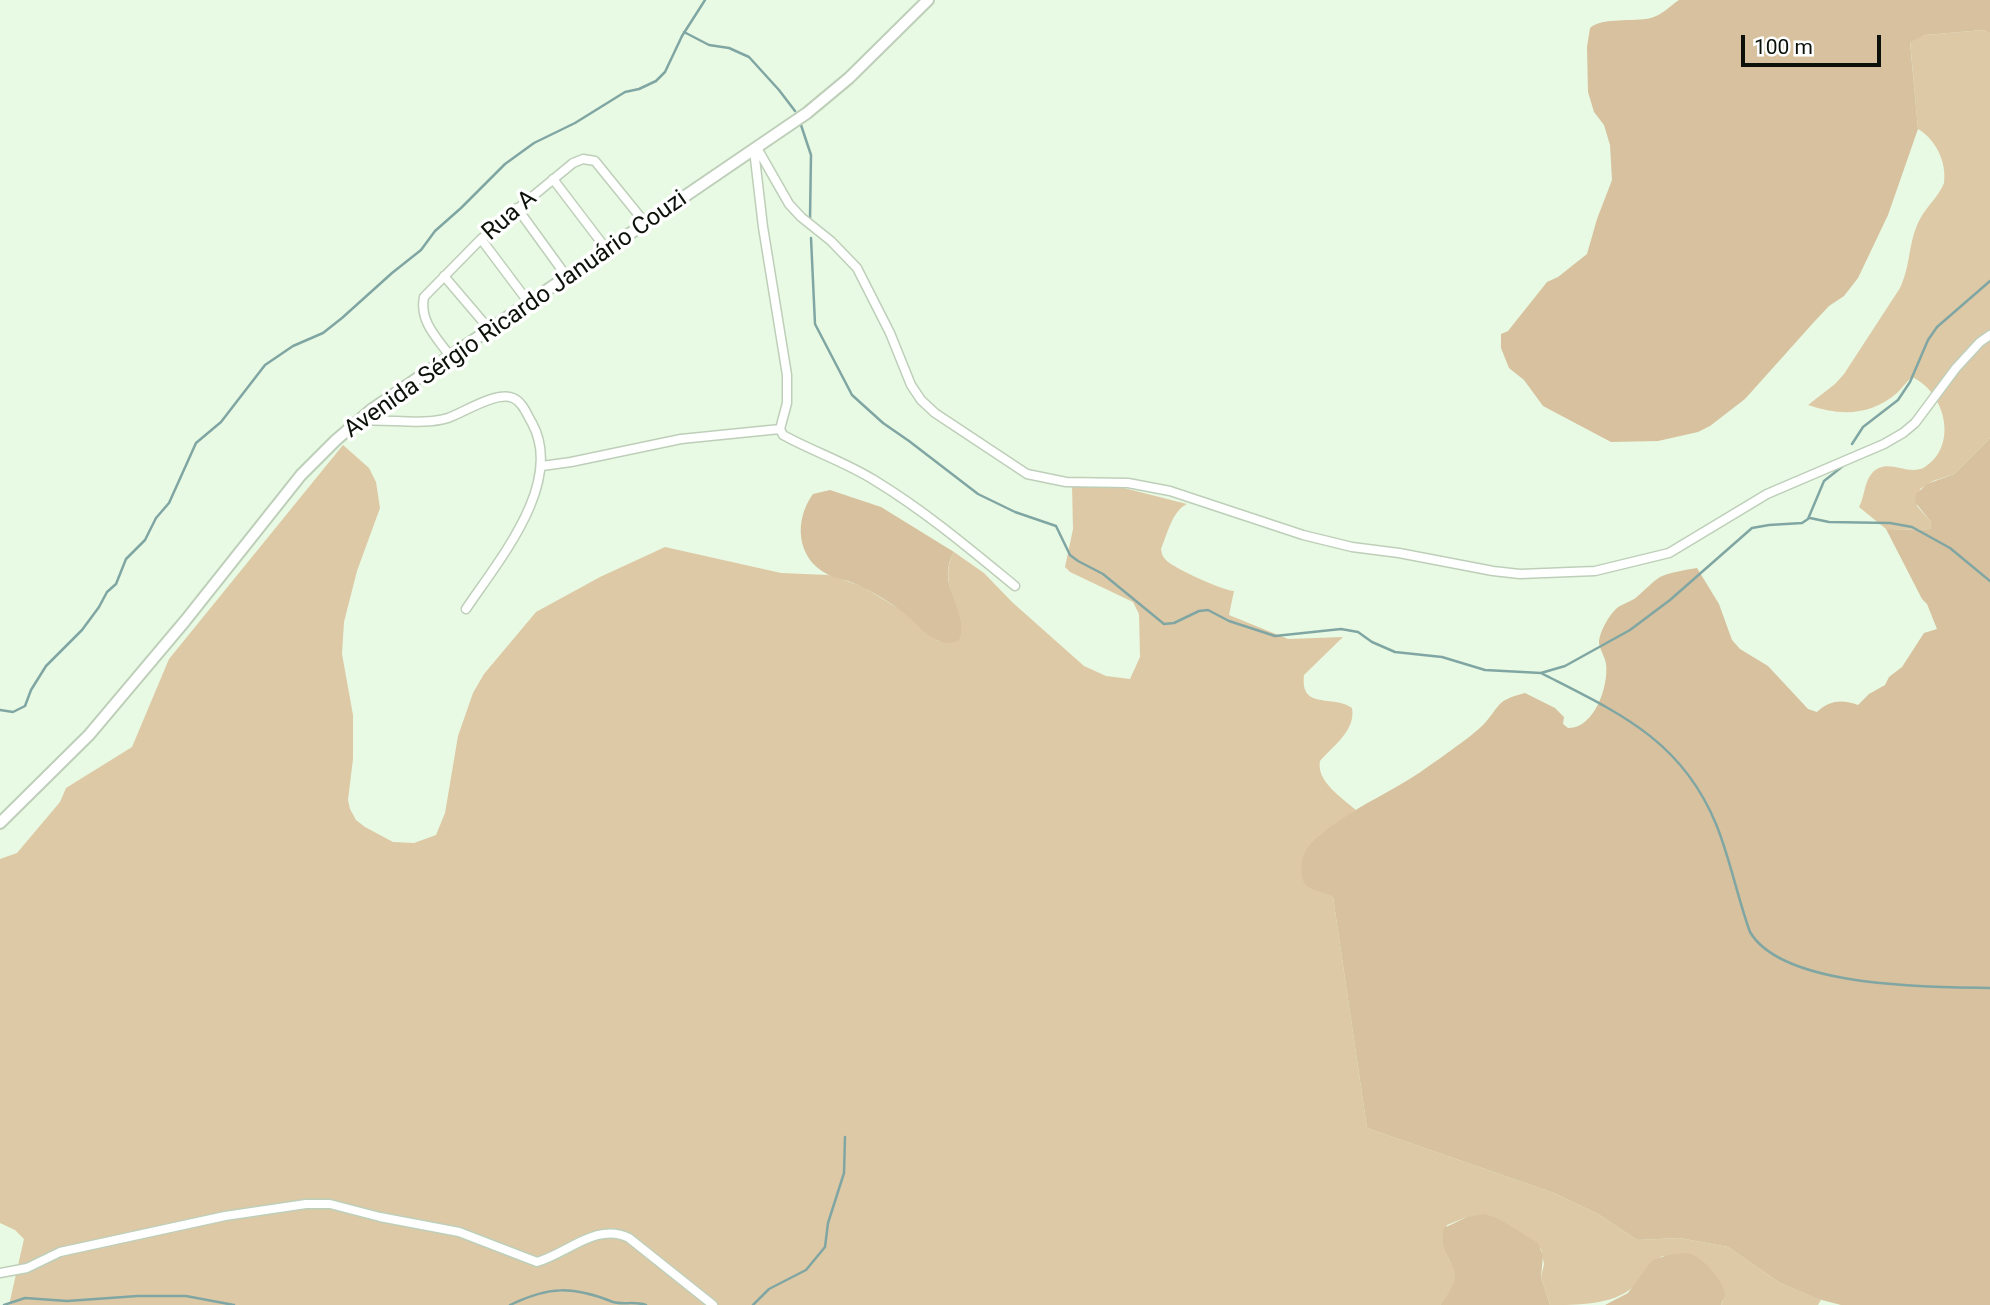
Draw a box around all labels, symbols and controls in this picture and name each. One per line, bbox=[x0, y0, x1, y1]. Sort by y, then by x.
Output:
scale bar bbox=[1745, 21, 1885, 65]
text: 100 m bbox=[1754, 35, 1813, 59]
street label: Avenida Sérgio Ricardo Januário Couzi bbox=[339, 185, 693, 445]
street label: Rua A bbox=[477, 185, 543, 247]

